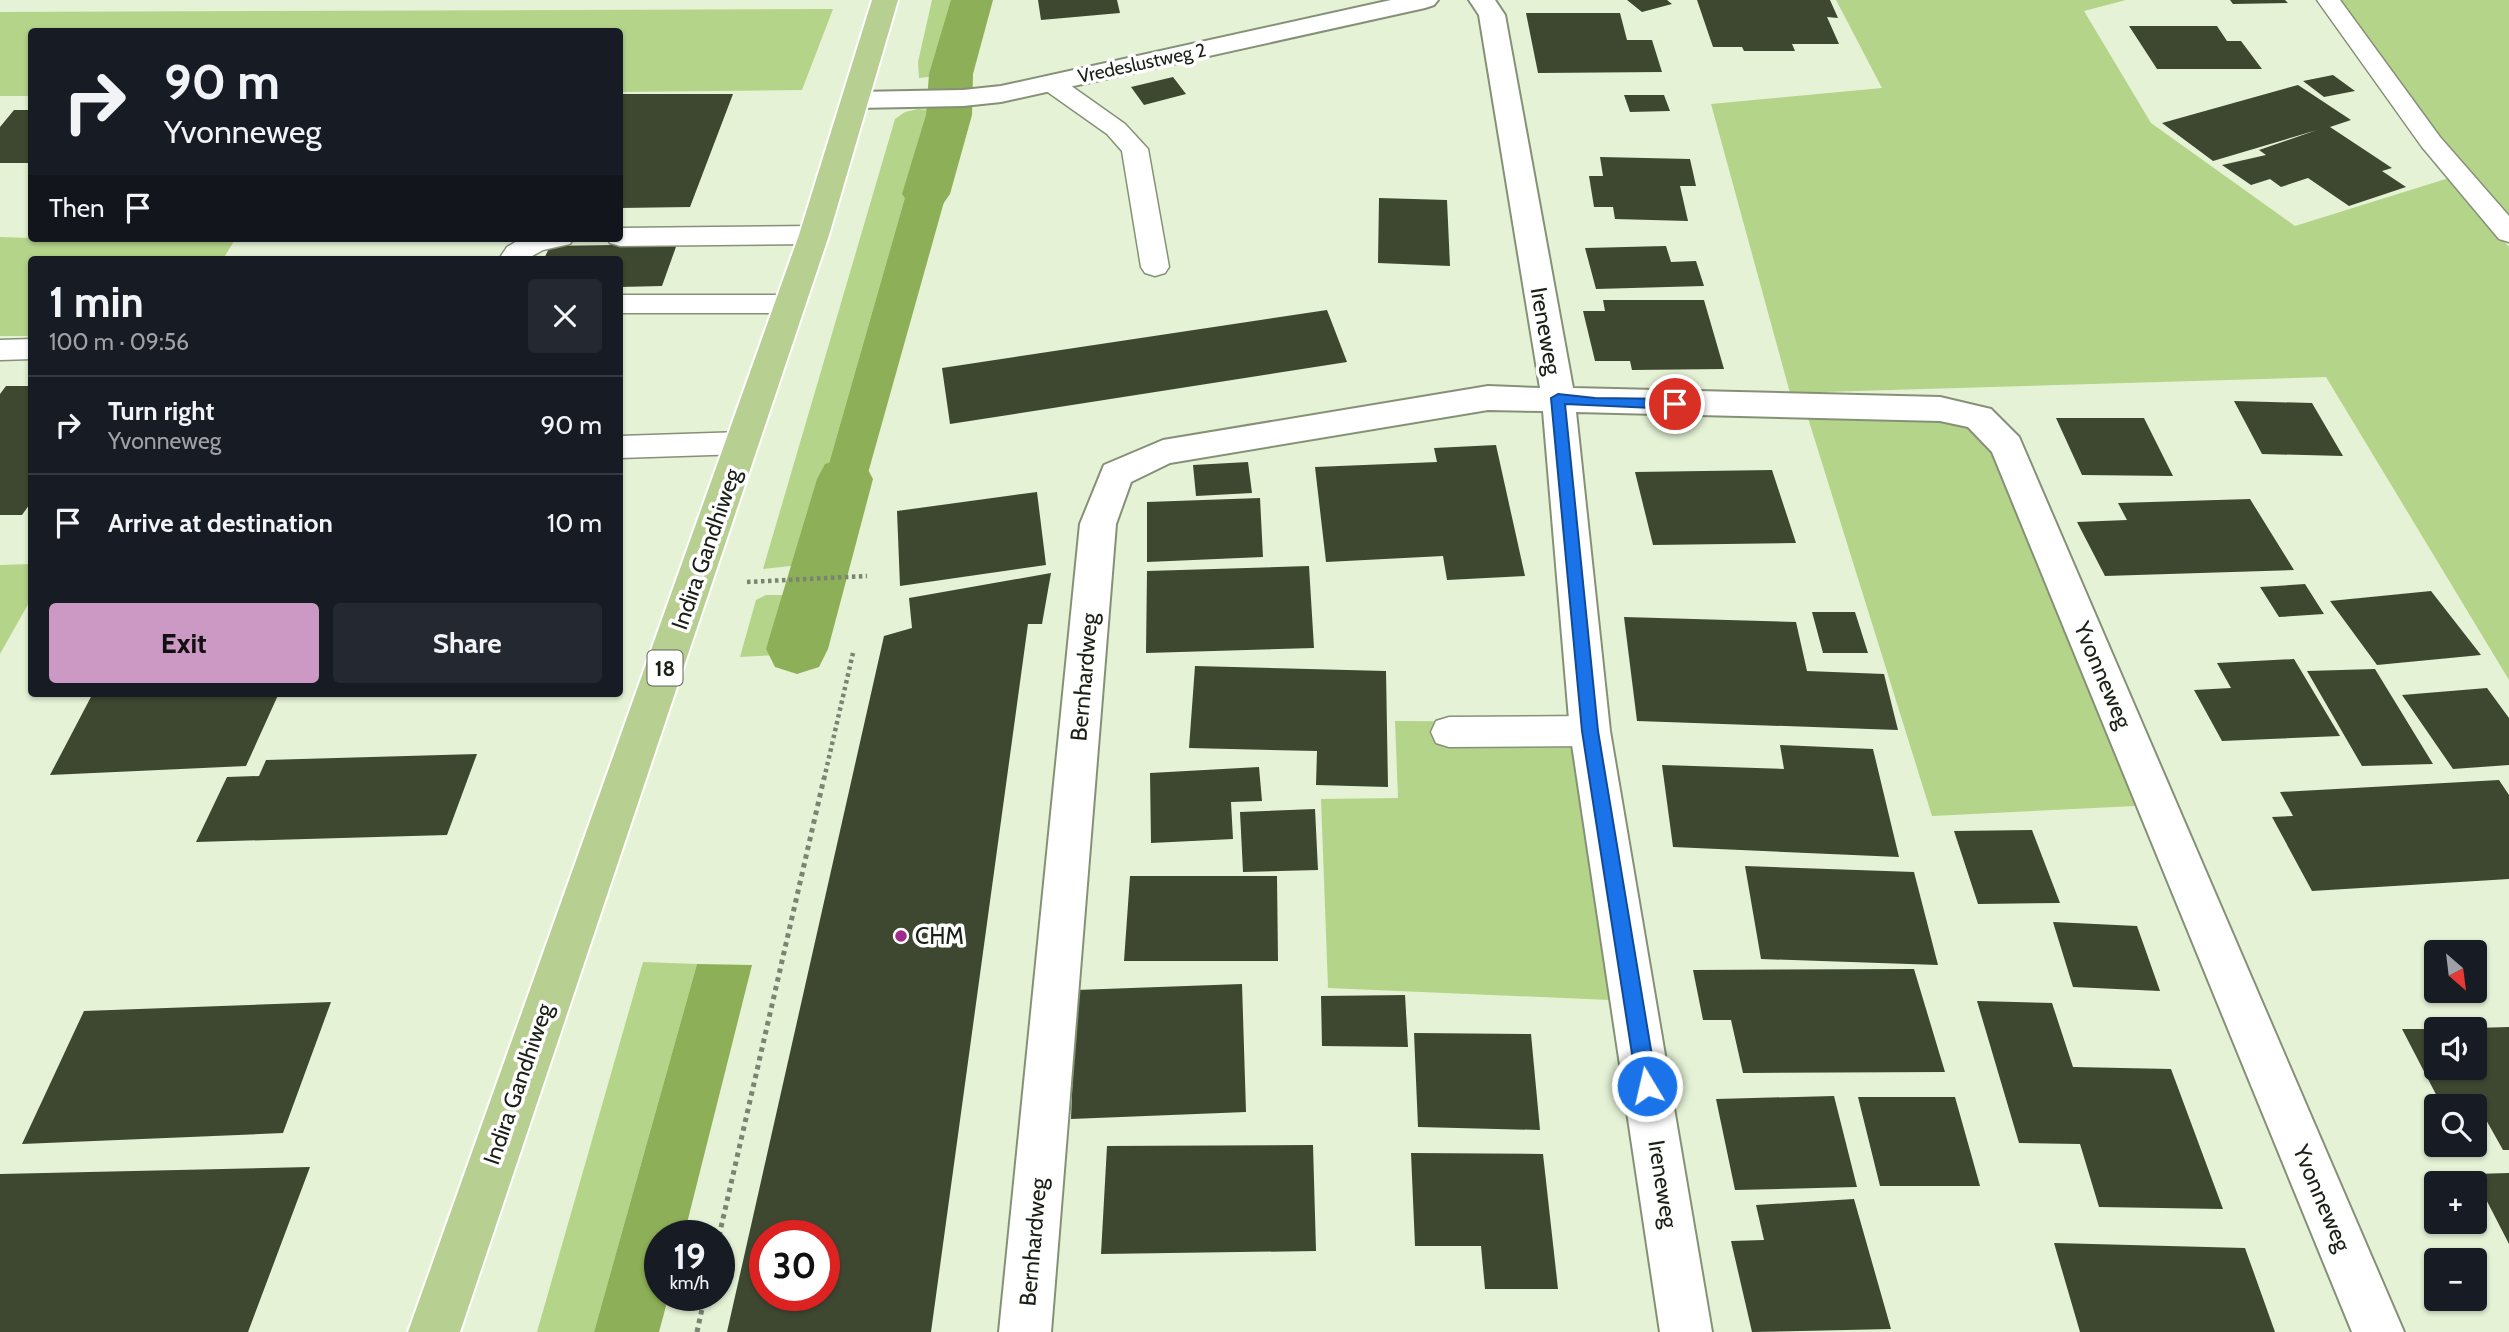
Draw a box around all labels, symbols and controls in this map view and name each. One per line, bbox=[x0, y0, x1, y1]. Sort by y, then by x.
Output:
street label: Vredeslustweg 2 bbox=[1076, 38, 1208, 88]
text: 90 m bbox=[164, 52, 280, 111]
icon: right bbox=[49, 56, 140, 147]
text: Yvonneweg bbox=[164, 112, 321, 151]
icon: arrive bbox=[119, 189, 157, 227]
text: Then bbox=[49, 192, 105, 224]
text: 1 min bbox=[49, 276, 144, 328]
button: close bbox=[528, 279, 602, 353]
street label: Ireneweg bbox=[1525, 285, 1568, 378]
text: 100 m · 09:56 bbox=[49, 328, 189, 356]
pin bbox=[1645, 374, 1705, 434]
icon: arrive bbox=[1656, 385, 1694, 423]
text: Turn right bbox=[108, 395, 214, 427]
icon: right bbox=[49, 406, 87, 444]
text: 90 m bbox=[540, 409, 602, 441]
text: Yvonneweg bbox=[108, 427, 221, 455]
street label: Indira Gandhiweg bbox=[665, 464, 747, 633]
icon: arrive bbox=[49, 504, 87, 542]
text: Arrive at destination bbox=[108, 507, 333, 539]
text: 10 m bbox=[547, 507, 602, 539]
button: Exit bbox=[49, 603, 319, 683]
button: Share bbox=[333, 603, 602, 683]
street label: Bernhardweg bbox=[1064, 611, 1104, 742]
street label: Yvonneweg bbox=[2068, 617, 2138, 733]
road number: 18 bbox=[648, 650, 682, 686]
place label: CHM bbox=[915, 922, 964, 950]
marker: CHM bbox=[893, 928, 909, 944]
north arrow bbox=[2424, 940, 2487, 1003]
map controls bbox=[2424, 940, 2487, 1311]
street label: Indira Gandhiweg bbox=[477, 999, 559, 1168]
button: sound bbox=[2424, 1017, 2487, 1080]
position arrow bbox=[1610, 1049, 1684, 1123]
button: search bbox=[2424, 1094, 2487, 1157]
street label: Ireneweg bbox=[1642, 1138, 1684, 1231]
street label: Yvonneweg bbox=[2287, 1140, 2357, 1256]
button: + bbox=[2424, 1171, 2487, 1234]
street label: Bernhardweg bbox=[1013, 1176, 1053, 1307]
speed limit sign: 30 bbox=[749, 1220, 840, 1311]
text: 19 bbox=[673, 1235, 706, 1278]
button: − bbox=[2424, 1248, 2487, 1311]
text: km/h bbox=[670, 1272, 709, 1294]

